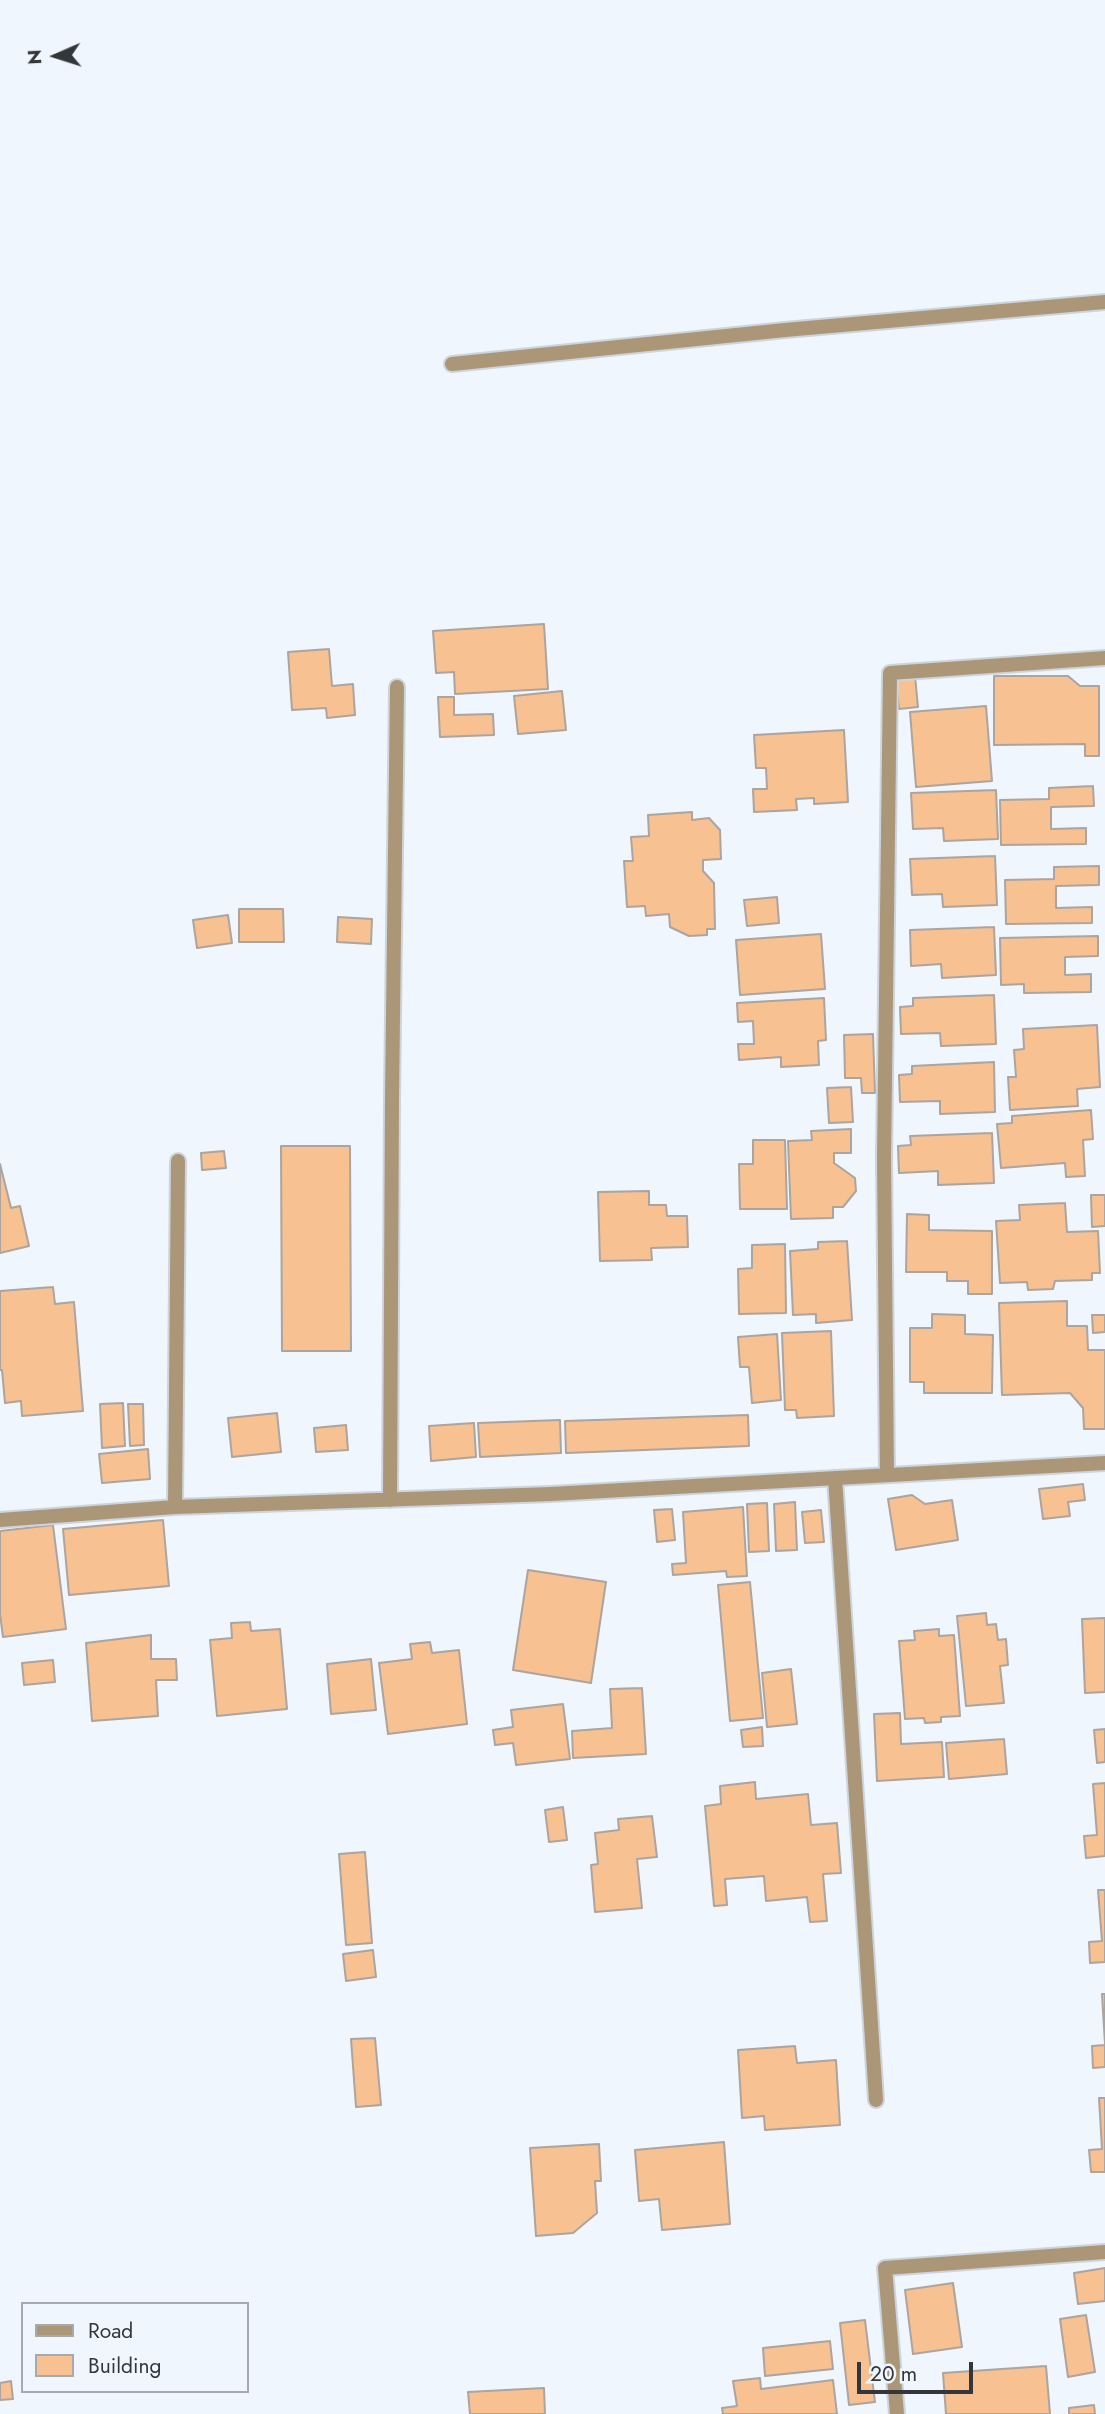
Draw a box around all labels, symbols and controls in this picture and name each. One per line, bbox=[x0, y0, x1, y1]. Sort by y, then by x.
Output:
north arrow bbox=[21, 21, 91, 91]
text: N bbox=[21, 49, 48, 65]
legend bbox=[21, 2302, 248, 2393]
text: Road bbox=[88, 2316, 133, 2346]
scale bar bbox=[860, 2348, 976, 2392]
text: Building bbox=[88, 2351, 161, 2381]
text: 20 m bbox=[870, 2359, 917, 2389]

